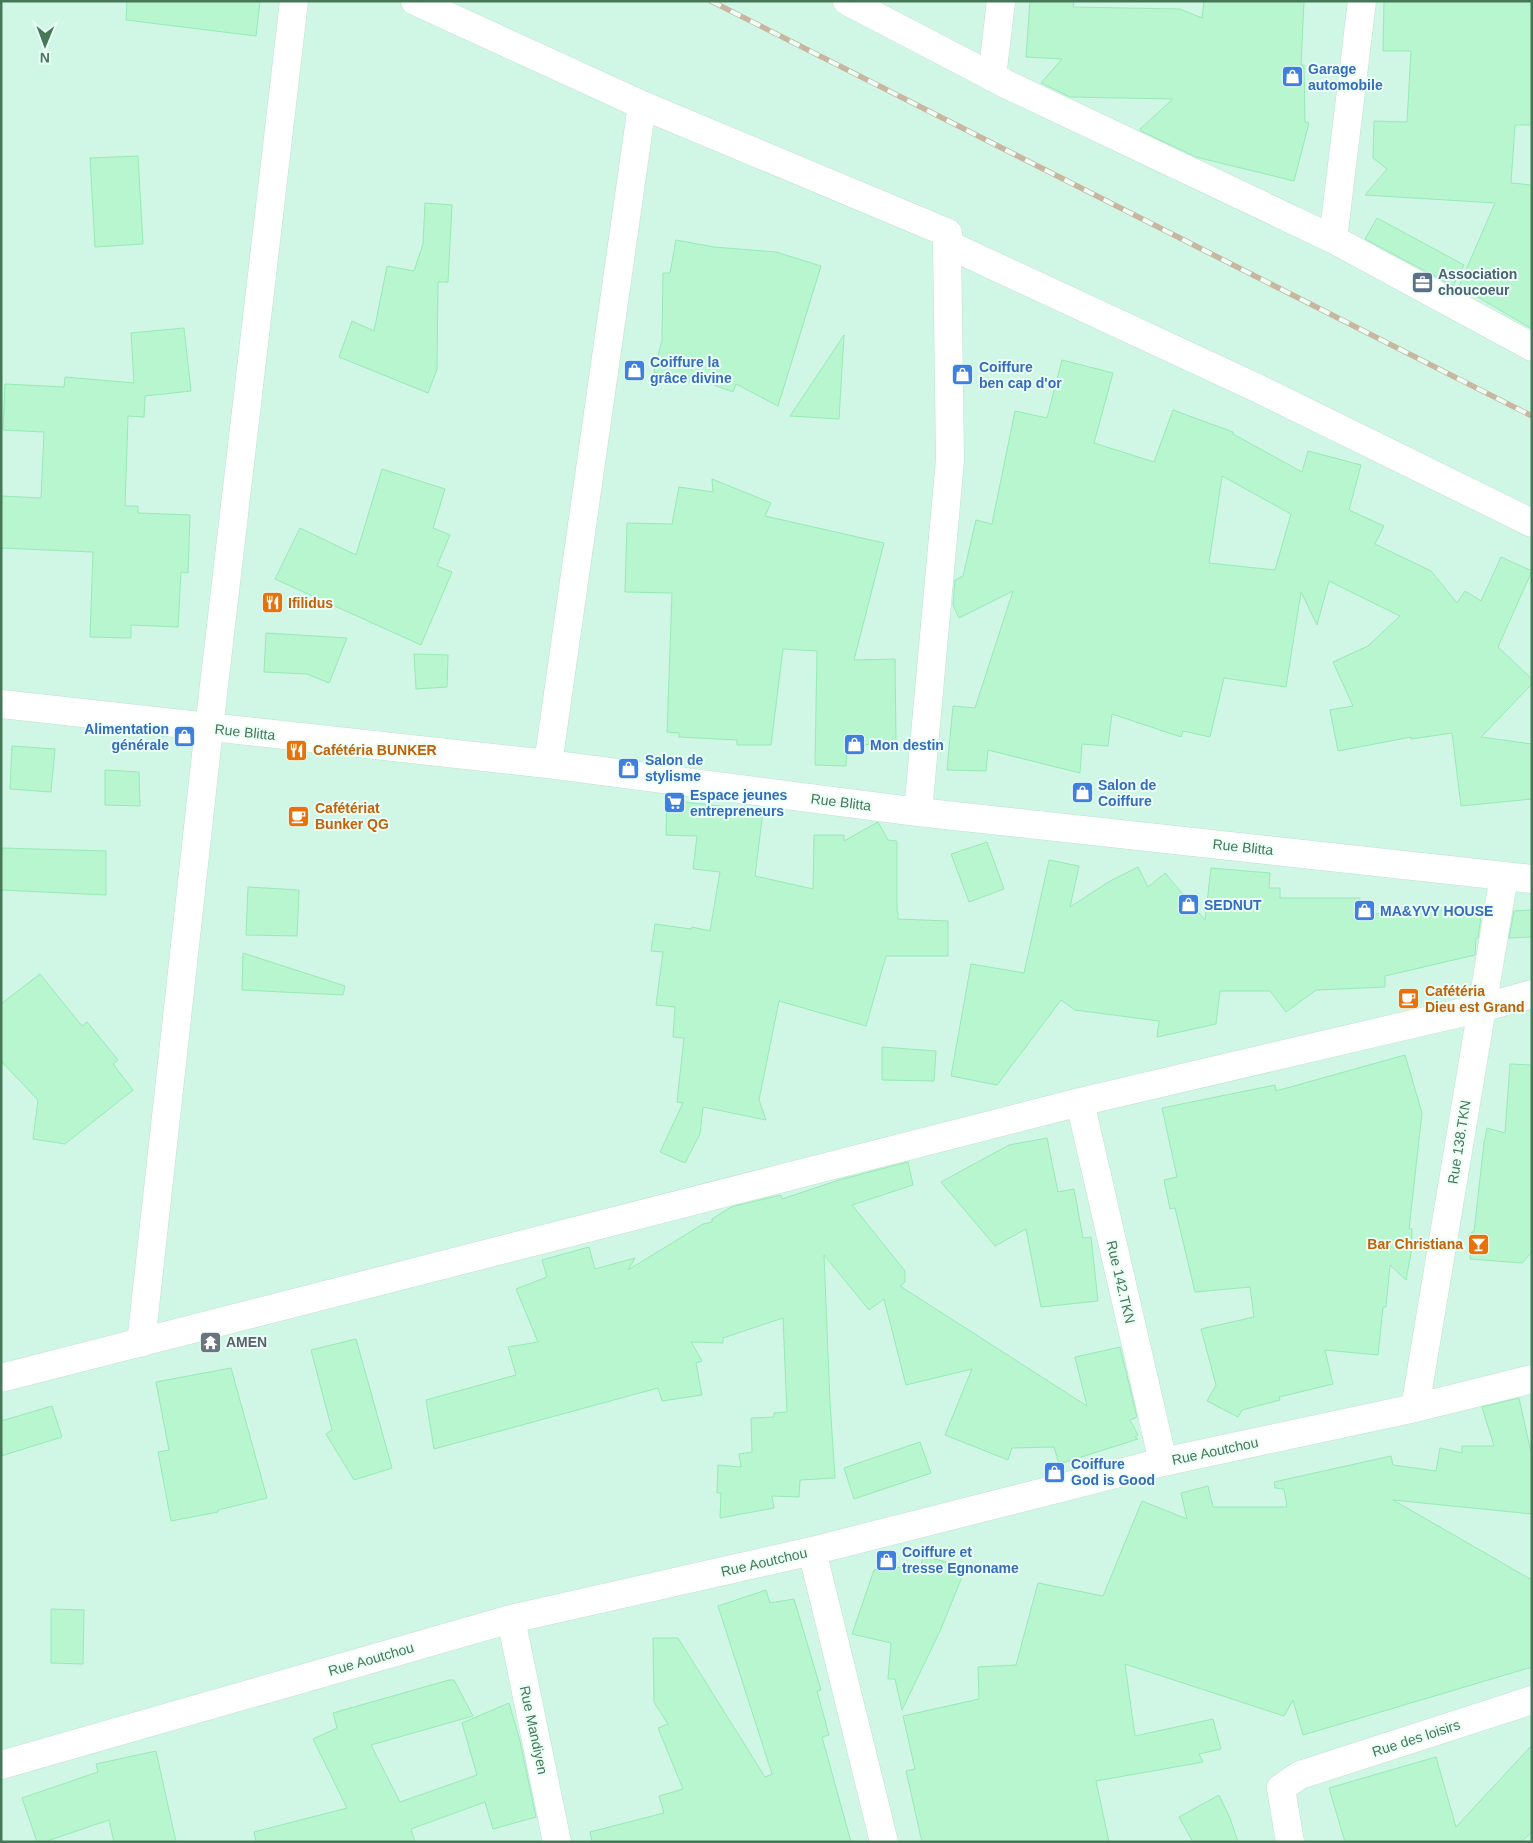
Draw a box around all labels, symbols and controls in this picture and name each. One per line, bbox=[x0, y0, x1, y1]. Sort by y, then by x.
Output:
north arrow bbox=[20, 20, 70, 70]
text: N bbox=[40, 50, 50, 66]
place label: Garage automobile bbox=[1308, 61, 1383, 93]
shop icon: Garage automobile bbox=[1280, 65, 1304, 89]
place label: Association choucoeur bbox=[1438, 266, 1517, 298]
office icon: Association choucoeur bbox=[1410, 270, 1434, 294]
place label: Coiffure la grâce divine bbox=[650, 354, 732, 386]
shop icon: Coiffure la grâce divine bbox=[622, 358, 646, 382]
place label: Coiffure ben cap d'or bbox=[979, 359, 1062, 391]
shop icon: Coiffure ben cap d'or bbox=[951, 363, 975, 387]
restaurant icon: Ifilidus bbox=[260, 591, 284, 615]
place label: Ifilidus bbox=[288, 595, 333, 611]
place label: Alimentation générale bbox=[84, 721, 169, 753]
street label: Rue Blitta bbox=[214, 721, 276, 743]
shop icon: Alimentation générale bbox=[173, 725, 197, 749]
shop icon: Mon destin bbox=[842, 733, 866, 757]
place label: Mon destin bbox=[870, 737, 944, 753]
restaurant icon: Cafétéria BUNKER bbox=[285, 738, 309, 762]
place label: Cafétéria BUNKER bbox=[313, 742, 437, 758]
place label: Salon de stylisme bbox=[645, 752, 704, 784]
shop icon: Salon de stylisme bbox=[617, 756, 641, 780]
place label: Salon de Coiffure bbox=[1098, 777, 1157, 809]
shop icon: Salon de Coiffure bbox=[1070, 781, 1094, 805]
place label: Espace jeunes entrepreneurs bbox=[690, 787, 787, 819]
street label: Rue Blitta bbox=[810, 790, 872, 814]
supermarket icon: Espace jeunes entrepreneurs bbox=[662, 791, 686, 815]
place label: Cafétériat Bunker QG bbox=[315, 800, 389, 832]
cafe icon: Cafétériat Bunker QG bbox=[287, 804, 311, 828]
street label: Rue Blitta bbox=[1212, 836, 1274, 858]
shop icon: SEDNUT bbox=[1176, 893, 1200, 917]
place label: SEDNUT bbox=[1204, 897, 1262, 913]
shop icon: MA&YVY HOUSE bbox=[1352, 899, 1376, 923]
place label: MA&YVY HOUSE bbox=[1380, 903, 1493, 919]
place label: Cafétéria Dieu est Grand bbox=[1425, 983, 1525, 1015]
cafe icon: Cafétéria Dieu est Grand bbox=[1397, 987, 1421, 1011]
street label: Rue 138.TKN bbox=[1444, 1099, 1474, 1185]
bar icon: Bar Christiana bbox=[1467, 1232, 1491, 1256]
place label: Bar Christiana bbox=[1367, 1236, 1463, 1252]
street label: Rue 142.TKN bbox=[1104, 1239, 1138, 1325]
temple icon: AMEN bbox=[198, 1330, 222, 1354]
place label: AMEN bbox=[226, 1334, 267, 1350]
street label: Rue Aoutchou bbox=[1170, 1434, 1260, 1468]
place label: Coiffure God is Good bbox=[1071, 1456, 1155, 1488]
shop icon: Coiffure God is Good bbox=[1043, 1460, 1067, 1484]
street label: Rue Aoutchou bbox=[719, 1544, 809, 1580]
place label: Coiffure et tresse Egnoname bbox=[902, 1544, 1019, 1576]
shop icon: Coiffure et tresse Egnoname bbox=[874, 1548, 898, 1572]
street label: Rue Aoutchou bbox=[327, 1639, 415, 1679]
street label: Rue Mandiyen bbox=[517, 1684, 551, 1776]
street label: Rue des loisirs bbox=[1370, 1716, 1462, 1760]

